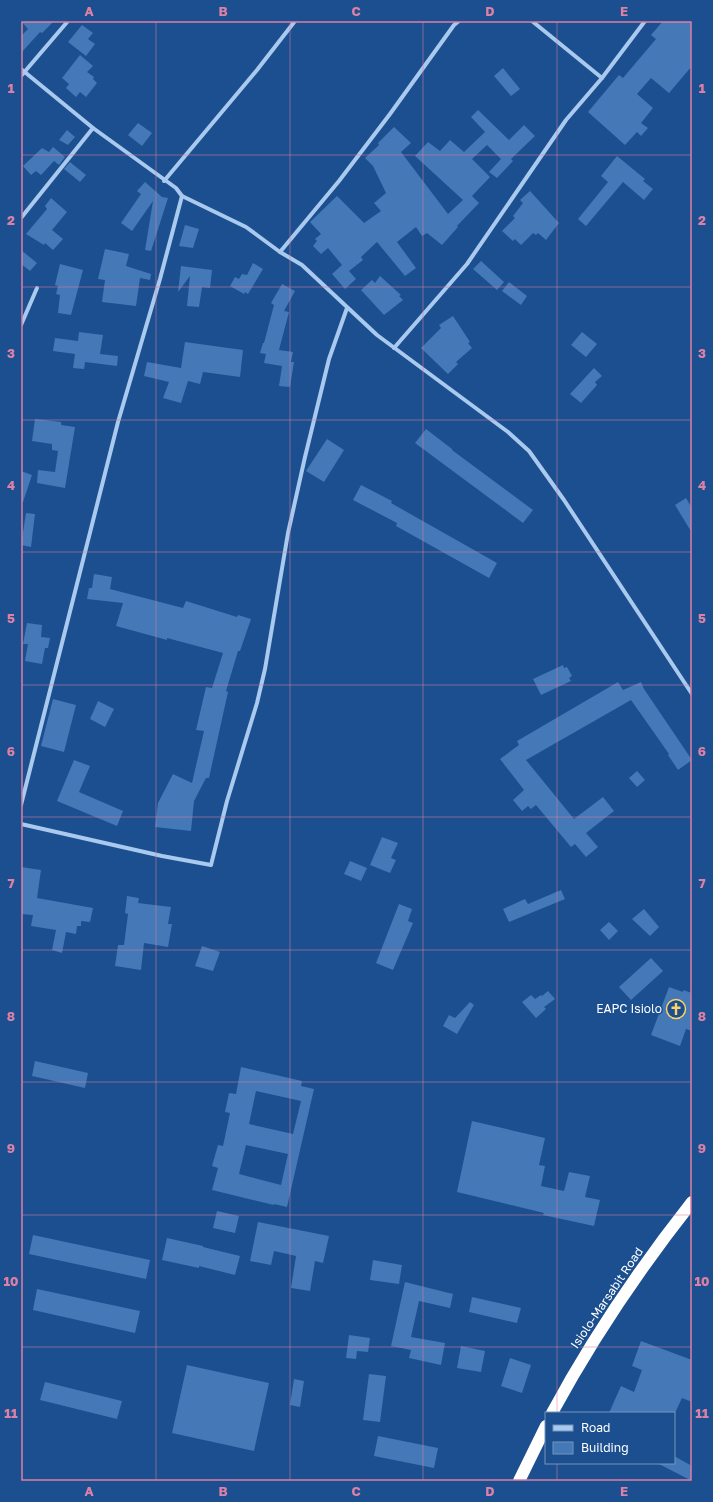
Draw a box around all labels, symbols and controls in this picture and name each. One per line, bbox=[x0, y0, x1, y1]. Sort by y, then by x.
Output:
text: A bbox=[84, 3, 94, 19]
text: B bbox=[218, 3, 228, 19]
text: C bbox=[351, 3, 361, 19]
text: D bbox=[485, 3, 495, 19]
text: E bbox=[620, 3, 628, 19]
text: 1 bbox=[8, 80, 15, 96]
text: 1 bbox=[699, 80, 706, 96]
text: 2 bbox=[7, 212, 15, 228]
text: 2 bbox=[698, 212, 706, 228]
text: 3 bbox=[7, 345, 15, 361]
text: 3 bbox=[698, 345, 706, 361]
text: 4 bbox=[7, 477, 15, 493]
text: 4 bbox=[698, 477, 706, 493]
text: 5 bbox=[7, 610, 15, 626]
text: 5 bbox=[698, 610, 706, 626]
text: 6 bbox=[7, 743, 15, 759]
text: 6 bbox=[698, 743, 706, 759]
text: 7 bbox=[7, 875, 15, 891]
text: 7 bbox=[698, 875, 706, 891]
church icon: EAPC Isiolo bbox=[665, 998, 687, 1020]
place label: EAPC Isiolo bbox=[596, 1001, 662, 1016]
text: 8 bbox=[7, 1008, 15, 1024]
text: 8 bbox=[698, 1008, 706, 1024]
text: 9 bbox=[7, 1140, 15, 1156]
text: 9 bbox=[698, 1140, 706, 1156]
street label: Isiolo-Marsabit Road bbox=[567, 1244, 646, 1351]
text: 10 bbox=[3, 1273, 19, 1289]
text: 10 bbox=[694, 1273, 710, 1289]
text: 11 bbox=[4, 1405, 18, 1421]
text: 11 bbox=[695, 1405, 709, 1421]
legend bbox=[545, 1412, 675, 1464]
text: Road bbox=[581, 1420, 610, 1435]
text: Building bbox=[581, 1440, 629, 1455]
text: A bbox=[84, 1483, 94, 1499]
text: B bbox=[218, 1483, 228, 1499]
text: C bbox=[351, 1483, 361, 1499]
text: D bbox=[485, 1483, 495, 1499]
text: E bbox=[620, 1483, 628, 1499]

